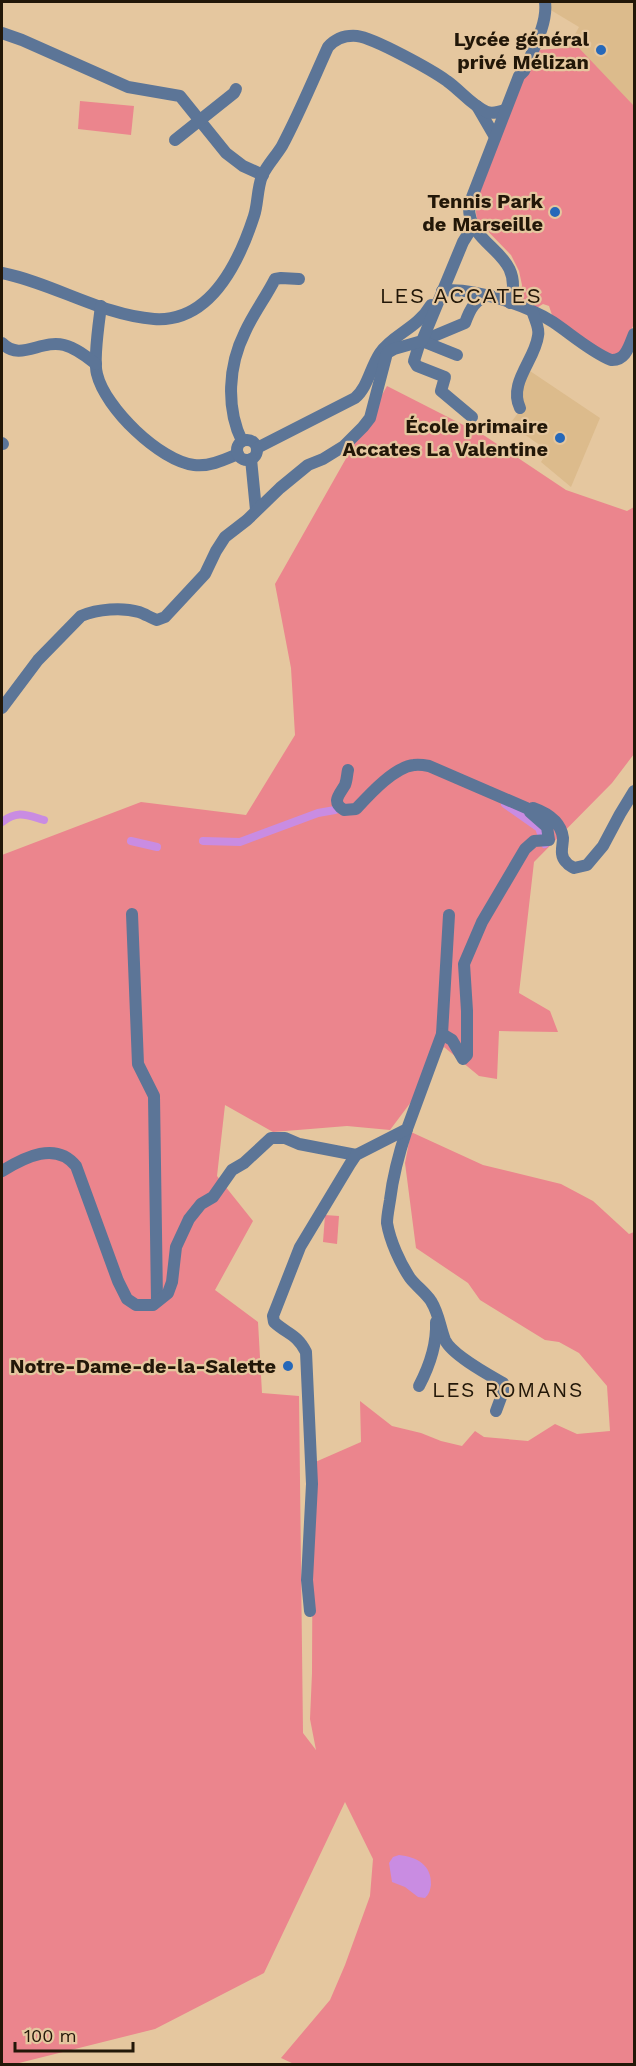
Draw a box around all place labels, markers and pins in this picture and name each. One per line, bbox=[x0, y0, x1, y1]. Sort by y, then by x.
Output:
place label: Lycée général privé Mélizan bbox=[454, 27, 589, 74]
marker: Lycée général privé Mélizan bbox=[594, 43, 608, 57]
place label: Tennis Park de Marseille bbox=[422, 189, 544, 236]
marker: Tennis Park de Marseille bbox=[548, 205, 562, 219]
place label: École primaire Accates La Valentine bbox=[343, 414, 548, 461]
marker: École primaire Accates La Valentine bbox=[553, 431, 567, 445]
place label: Notre-Dame-de-la-Salette bbox=[10, 1354, 276, 1378]
marker: Notre-Dame-de-la-Salette bbox=[281, 1359, 295, 1373]

